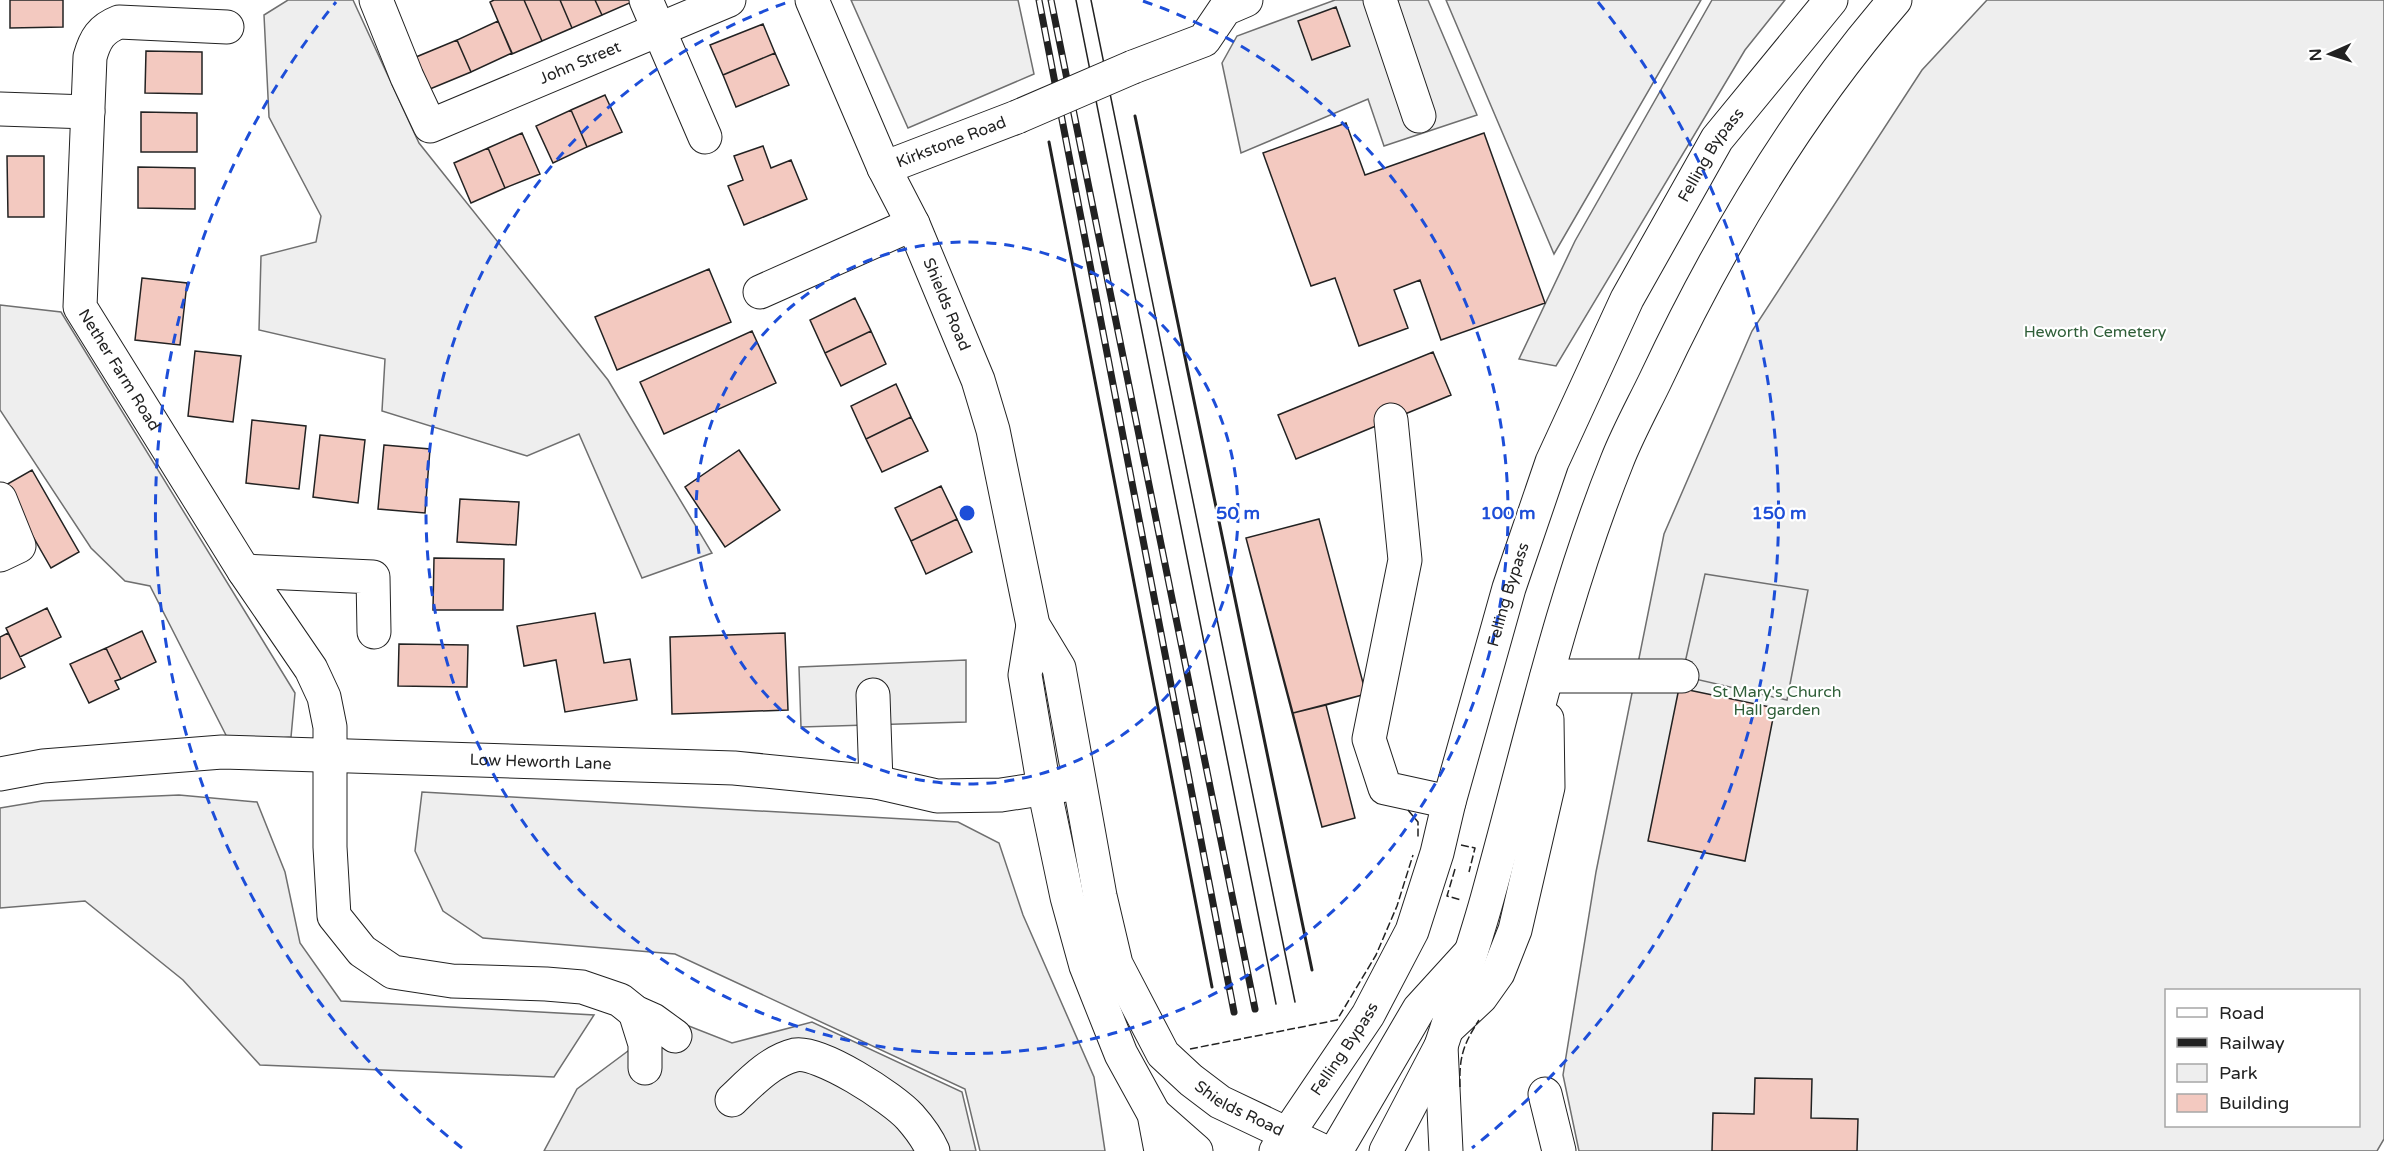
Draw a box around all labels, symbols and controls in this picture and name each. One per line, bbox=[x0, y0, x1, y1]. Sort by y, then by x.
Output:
north arrow bbox=[2300, 24, 2360, 84]
street label: John Street bbox=[536, 37, 624, 89]
text: N bbox=[2306, 48, 2326, 62]
street label: Felling Bypass bbox=[1674, 104, 1748, 206]
street label: Kirkstone Road bbox=[893, 112, 1009, 172]
street label: Shields Road bbox=[918, 255, 975, 354]
street label: Nether Farm Road bbox=[74, 305, 164, 435]
park label: Heworth Cemetery bbox=[2024, 322, 2167, 342]
text: 50 m bbox=[1216, 502, 1260, 524]
text: 100 m bbox=[1480, 502, 1536, 524]
text: 150 m bbox=[1751, 502, 1807, 524]
centre of rings bbox=[957, 503, 977, 523]
street label: Felling Bypass bbox=[1483, 540, 1534, 649]
park label: St Mary's Church Hall garden bbox=[1712, 682, 1842, 720]
street label: Low Heworth Lane bbox=[469, 750, 612, 774]
legend bbox=[2165, 989, 2360, 1127]
street label: Felling Bypass bbox=[1306, 999, 1383, 1099]
text: Road bbox=[2219, 1002, 2264, 1024]
text: Railway bbox=[2219, 1032, 2285, 1054]
text: Park bbox=[2219, 1062, 2258, 1084]
street label: Shields Road bbox=[1191, 1076, 1287, 1141]
text: Building bbox=[2219, 1092, 2289, 1114]

